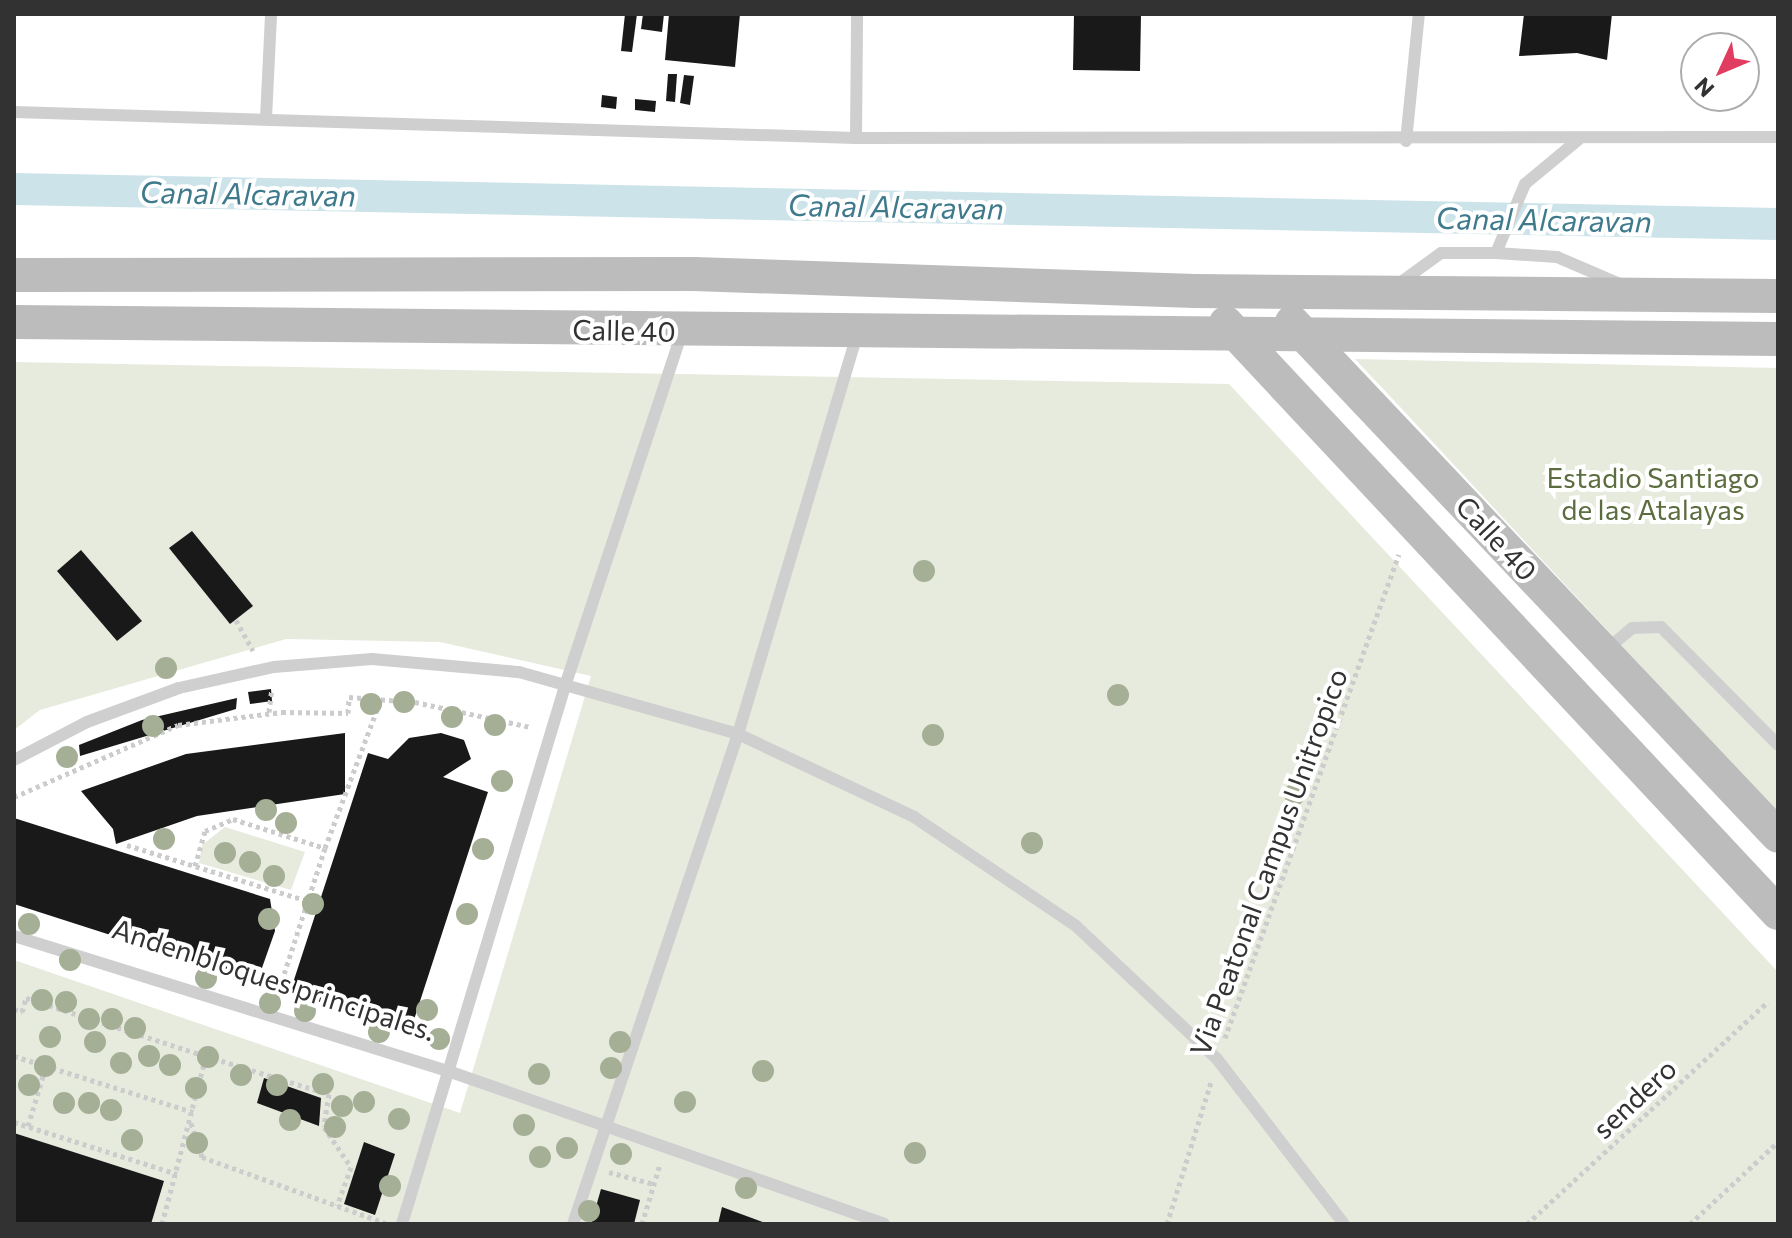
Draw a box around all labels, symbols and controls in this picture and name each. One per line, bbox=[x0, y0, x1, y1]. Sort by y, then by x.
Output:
north arrow bbox=[1680, 32, 1760, 112]
text: N bbox=[1688, 72, 1719, 103]
water label: Canal Alcaravan bbox=[140, 173, 356, 213]
water label: Canal Alcaravan bbox=[788, 186, 1004, 226]
water label: Canal Alcaravan bbox=[1436, 199, 1652, 239]
street label: Calle 40 bbox=[572, 312, 676, 348]
park label: Estadio Santiago de las Atalayas bbox=[1547, 460, 1759, 526]
street label: Calle 40 bbox=[1450, 489, 1544, 587]
street label: Via Peatonal Campus Unitropico bbox=[1182, 664, 1354, 1060]
street label: Anden bloques principales. bbox=[108, 911, 440, 1047]
street label: sendero bbox=[1585, 1051, 1683, 1145]

